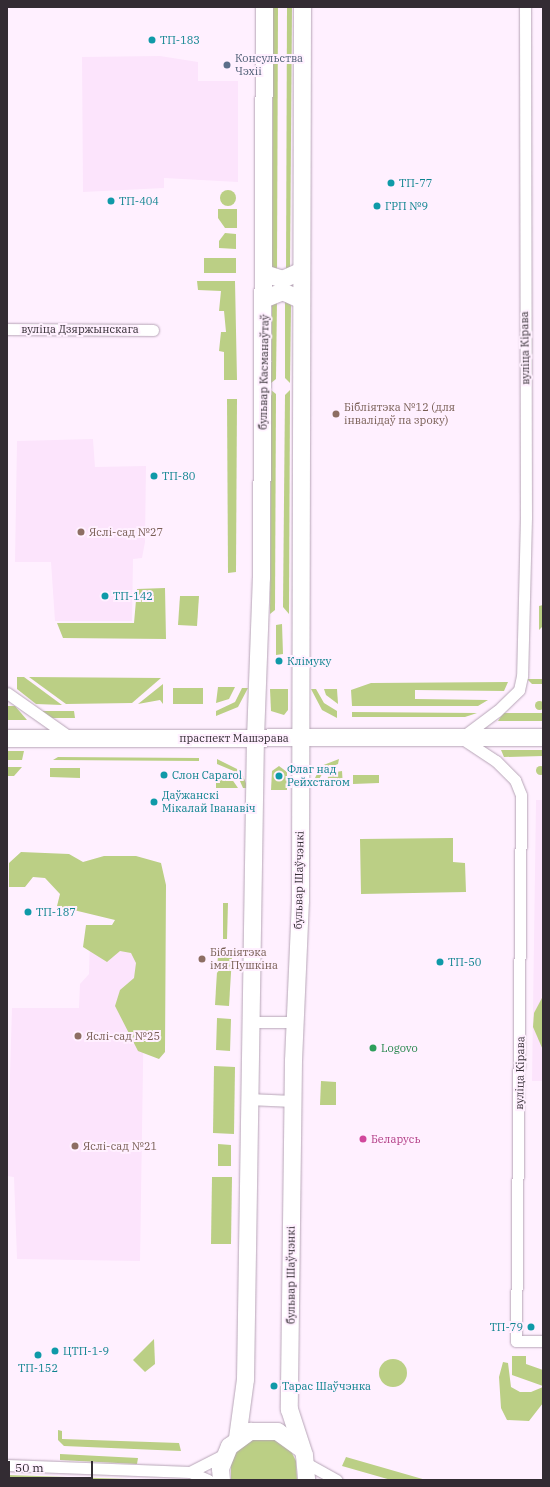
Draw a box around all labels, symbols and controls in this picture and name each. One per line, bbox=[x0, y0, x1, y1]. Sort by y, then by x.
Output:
place label: ТП-183 bbox=[160, 33, 200, 47]
marker: ТП-183 bbox=[147, 35, 157, 45]
place label: Консульства Чэхіі bbox=[235, 52, 303, 78]
marker: Консульства Чэхіі bbox=[222, 60, 232, 70]
place label: ТП-77 bbox=[399, 176, 432, 190]
marker: ТП-77 bbox=[386, 178, 396, 188]
place label: ТП-404 bbox=[119, 194, 159, 208]
marker: ТП-404 bbox=[106, 196, 116, 206]
place label: ГРП №9 bbox=[385, 199, 428, 213]
marker: ГРП №9 bbox=[372, 201, 382, 211]
street label: вуліца Кірава bbox=[518, 311, 532, 385]
street label: бульвар Касманаўтаў bbox=[256, 314, 272, 430]
street label: вуліца Дзяржынскага bbox=[21, 322, 139, 336]
place label: Бібліятэка №12 (для інвалідаў па зроку) bbox=[344, 401, 455, 427]
marker: Бібліятэка №12 (для інвалідаў па зроку) bbox=[331, 409, 341, 419]
place label: ТП-80 bbox=[162, 469, 195, 483]
marker: ТП-80 bbox=[149, 471, 159, 481]
place label: Яслі-сад №27 bbox=[89, 525, 163, 539]
marker: Яслі-сад №27 bbox=[76, 527, 86, 537]
place label: ТП-142 bbox=[113, 589, 153, 603]
marker: ТП-142 bbox=[100, 591, 110, 601]
place label: Клімуку bbox=[287, 654, 331, 668]
marker: Клімуку bbox=[274, 656, 284, 666]
street label: праспект Машэрава bbox=[179, 731, 289, 745]
place label: Флаг над Рейхстагом bbox=[287, 763, 350, 789]
place label: Слон Caparol bbox=[172, 768, 242, 782]
marker: Слон Caparol bbox=[159, 770, 169, 780]
marker: Флаг над Рейхстагом bbox=[274, 771, 284, 781]
place label: Даўжанскі Мікалай Іванавіч bbox=[162, 789, 256, 815]
marker: Даўжанскі Мікалай Іванавіч bbox=[149, 797, 159, 807]
street label: бульвар Шаўчэнкі bbox=[292, 831, 306, 929]
place label: ТП-187 bbox=[36, 905, 76, 919]
marker: ТП-187 bbox=[23, 907, 33, 917]
place label: Бібліятэка імя Пушкіна bbox=[210, 946, 278, 972]
marker: Бібліятэка імя Пушкіна bbox=[197, 954, 207, 964]
place label: ТП-50 bbox=[448, 955, 481, 969]
marker: ТП-50 bbox=[435, 957, 445, 967]
place label: Яслі-сад №25 bbox=[86, 1029, 160, 1043]
marker: Яслі-сад №25 bbox=[73, 1031, 83, 1041]
street label: вуліца Кірава bbox=[513, 1036, 527, 1110]
place label: Logovo bbox=[381, 1041, 418, 1055]
marker: Logovo bbox=[368, 1043, 378, 1053]
place label: Беларусь bbox=[371, 1132, 421, 1146]
marker: Беларусь bbox=[358, 1134, 368, 1144]
place label: Яслі-сад №21 bbox=[83, 1139, 157, 1153]
marker: Яслі-сад №21 bbox=[70, 1141, 80, 1151]
street label: бульвар Шаўчэнкі bbox=[284, 1226, 298, 1324]
place label: ТП-79 bbox=[490, 1320, 523, 1334]
marker: ТП-79 bbox=[526, 1322, 536, 1332]
place label: ЦТП-1-9 bbox=[63, 1344, 109, 1358]
marker: ЦТП-1-9 bbox=[50, 1346, 60, 1356]
marker: ТП-152 bbox=[33, 1350, 43, 1360]
place label: ТП-152 bbox=[18, 1361, 58, 1375]
place label: Тарас Шаўчэнка bbox=[282, 1379, 371, 1393]
marker: Тарас Шаўчэнка bbox=[269, 1381, 279, 1391]
scale bar bbox=[10, 1453, 95, 1479]
text: 50 m bbox=[15, 1460, 44, 1475]

